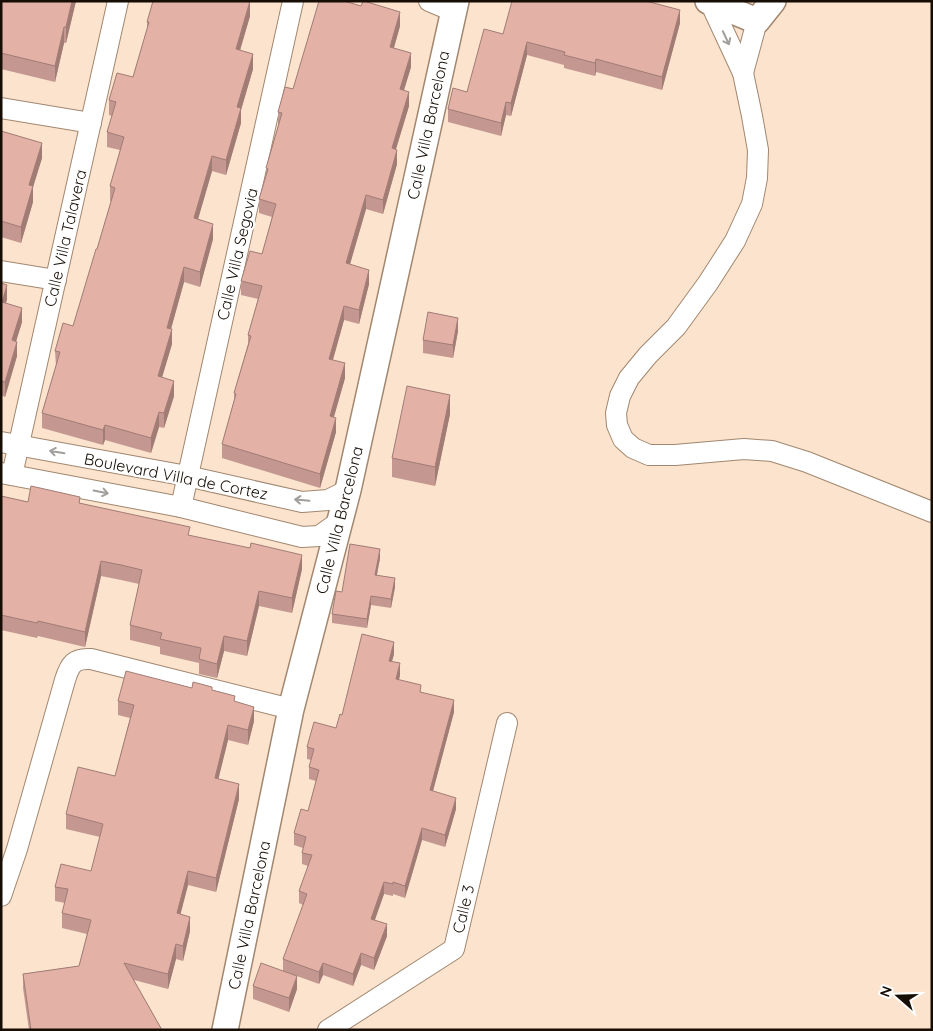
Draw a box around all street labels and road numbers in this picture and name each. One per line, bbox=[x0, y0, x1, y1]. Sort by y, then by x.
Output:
street label: Calle Villa Barcelona bbox=[402, 49, 454, 201]
street label: Calle Villa Talavera bbox=[39, 167, 91, 309]
street label: Calle Villa Segovia bbox=[212, 186, 262, 322]
street label: Calle Villa Barcelona bbox=[311, 444, 367, 596]
street label: Boulevard Villa de Cortez bbox=[83, 448, 269, 504]
street label: Calle Villa Barcelona bbox=[223, 839, 275, 991]
street label: Calle 3 bbox=[448, 883, 478, 935]

